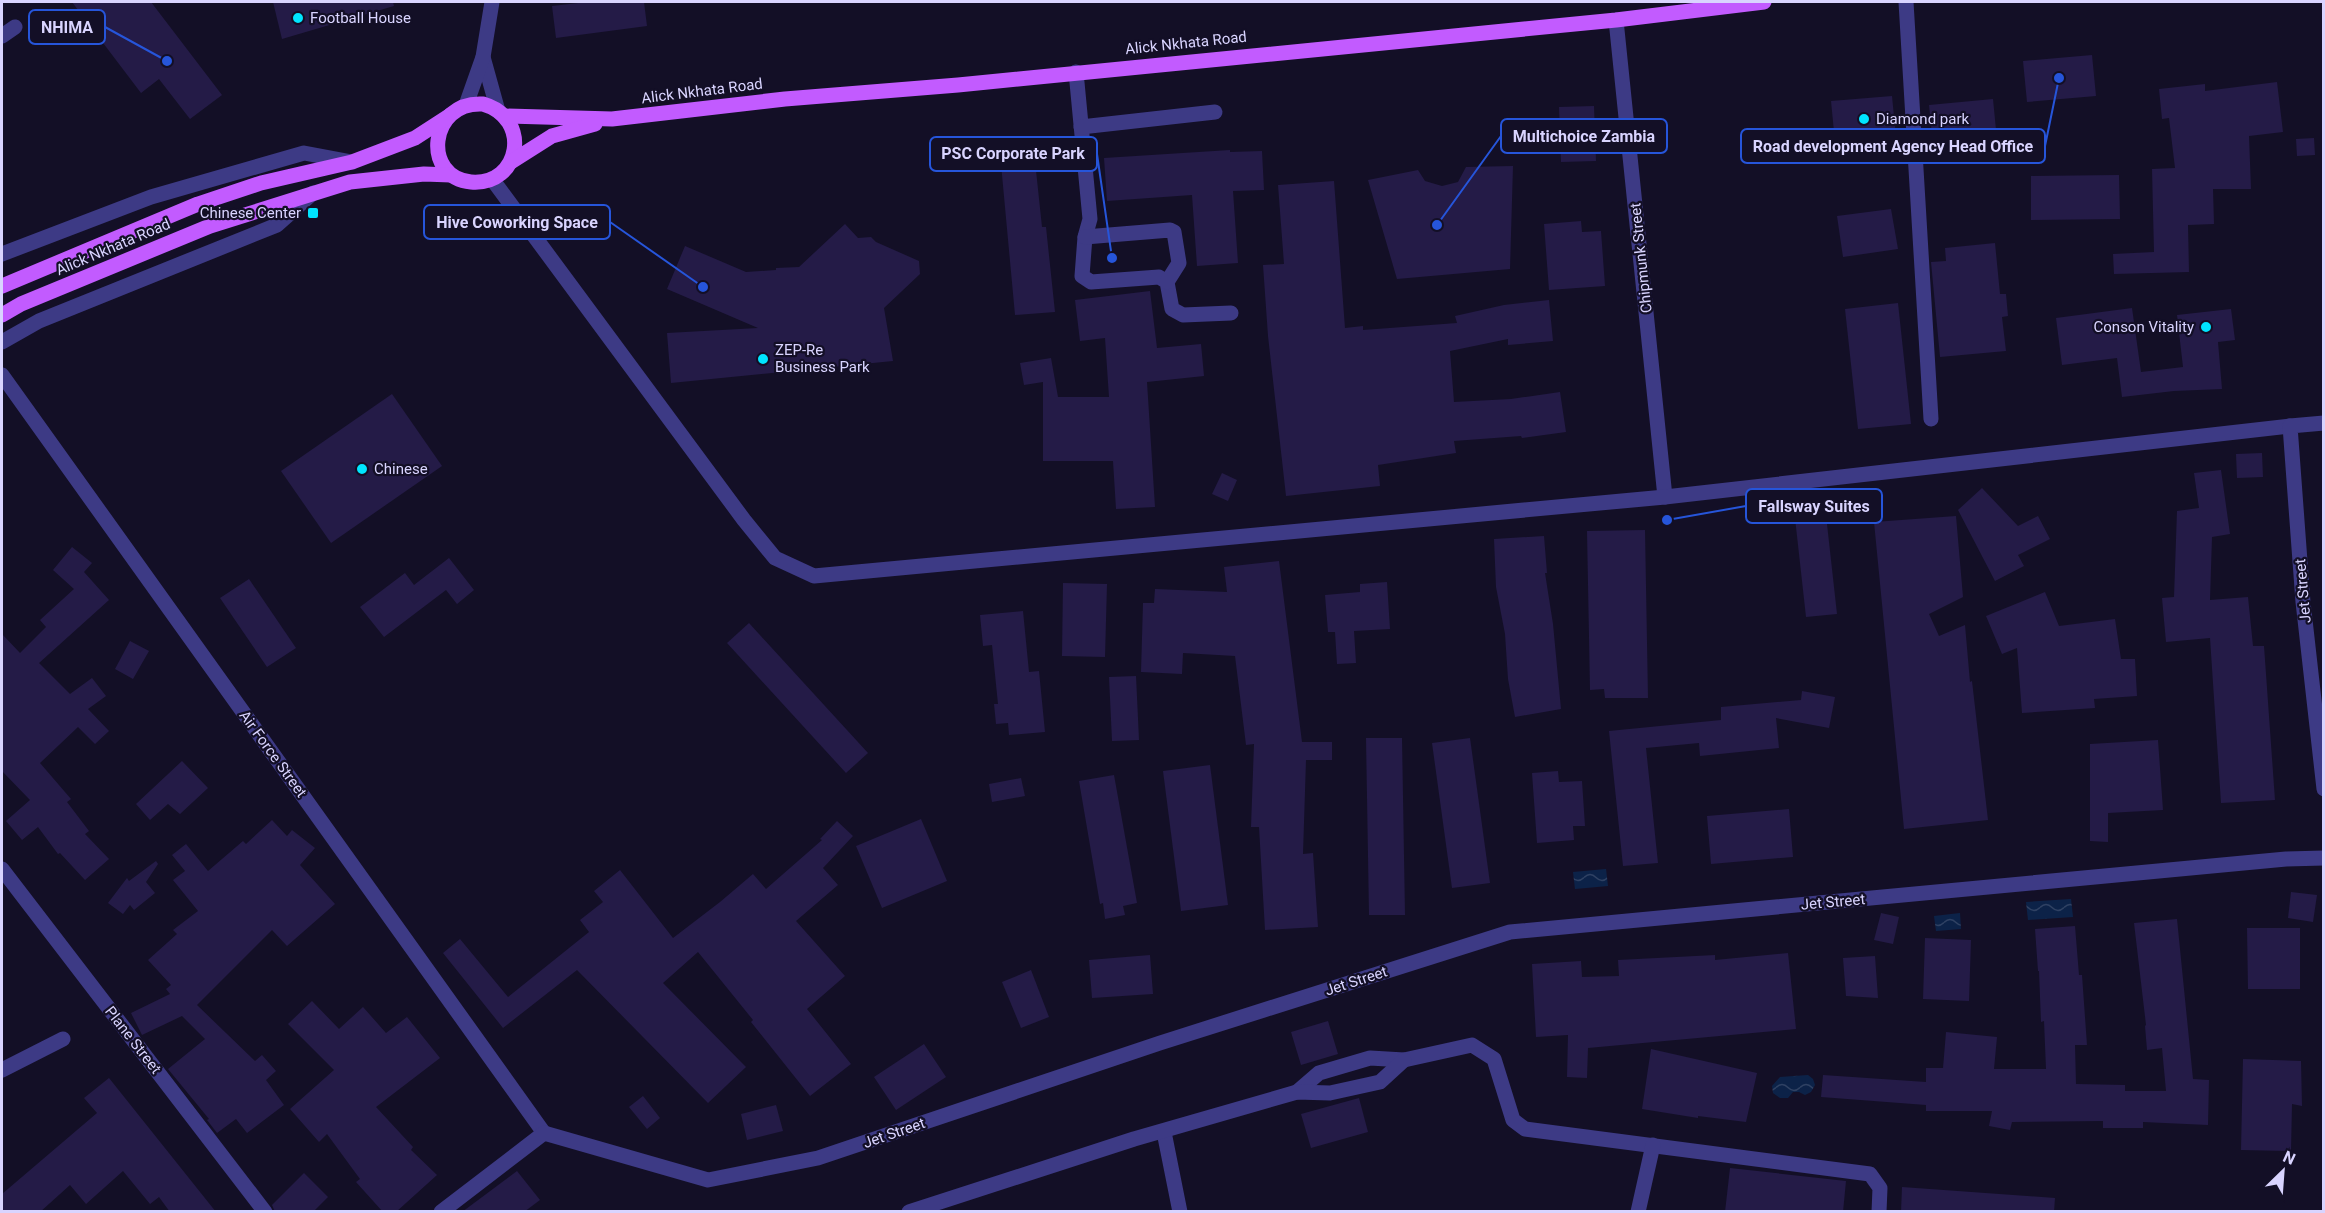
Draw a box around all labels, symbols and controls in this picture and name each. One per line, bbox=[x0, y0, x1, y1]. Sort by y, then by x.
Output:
place label: Football House bbox=[310, 9, 411, 27]
callout: NHIMA bbox=[29, 10, 105, 44]
marker: Football House bbox=[291, 11, 305, 25]
text: NHIMA bbox=[41, 18, 93, 37]
street label: Alick Nkhata Road bbox=[1124, 28, 1248, 58]
street label: Alick Nkhata Road bbox=[640, 75, 764, 107]
place label: Diamond park bbox=[1876, 110, 1969, 128]
marker: Diamond park bbox=[1857, 112, 1871, 126]
callout: Multichoice Zambia bbox=[1501, 119, 1667, 153]
text: Multichoice Zambia bbox=[1513, 127, 1656, 146]
callout: Road development Agency Head Office bbox=[1741, 129, 2045, 163]
callout: PSC Corporate Park bbox=[930, 137, 1097, 171]
text: Road development Agency Head Office bbox=[1753, 137, 2034, 156]
text: PSC Corporate Park bbox=[941, 144, 1085, 163]
street label: Chipmunk Street bbox=[1626, 202, 1656, 314]
place label: Chinese Center bbox=[200, 204, 301, 222]
callout: Hive Coworking Space bbox=[424, 205, 610, 239]
marker: Chinese Center bbox=[306, 206, 320, 220]
text: Hive Coworking Space bbox=[436, 213, 598, 232]
street label: Alick Nkhata Road bbox=[53, 215, 173, 279]
place label: Conson Vitality bbox=[2094, 318, 2194, 336]
marker: Conson Vitality bbox=[2199, 320, 2213, 334]
place label: ZEP-Re Business Park bbox=[775, 341, 870, 376]
marker: ZEP-Re Business Park bbox=[756, 352, 770, 366]
place label: Chinese bbox=[374, 460, 428, 478]
marker: Chinese bbox=[355, 462, 369, 476]
callout: Fallsway Suites bbox=[1746, 489, 1882, 523]
text: Fallsway Suites bbox=[1758, 497, 1870, 516]
street label: Jet Street bbox=[2291, 558, 2315, 624]
street label: Air Force Street bbox=[235, 707, 311, 801]
street label: Jet Street bbox=[1800, 890, 1866, 914]
street label: Jet Street bbox=[1323, 962, 1390, 1000]
street label: Plane Street bbox=[101, 1003, 165, 1077]
street label: Jet Street bbox=[861, 1114, 927, 1152]
north arrow bbox=[2253, 1141, 2313, 1201]
text: N bbox=[2280, 1147, 2298, 1169]

